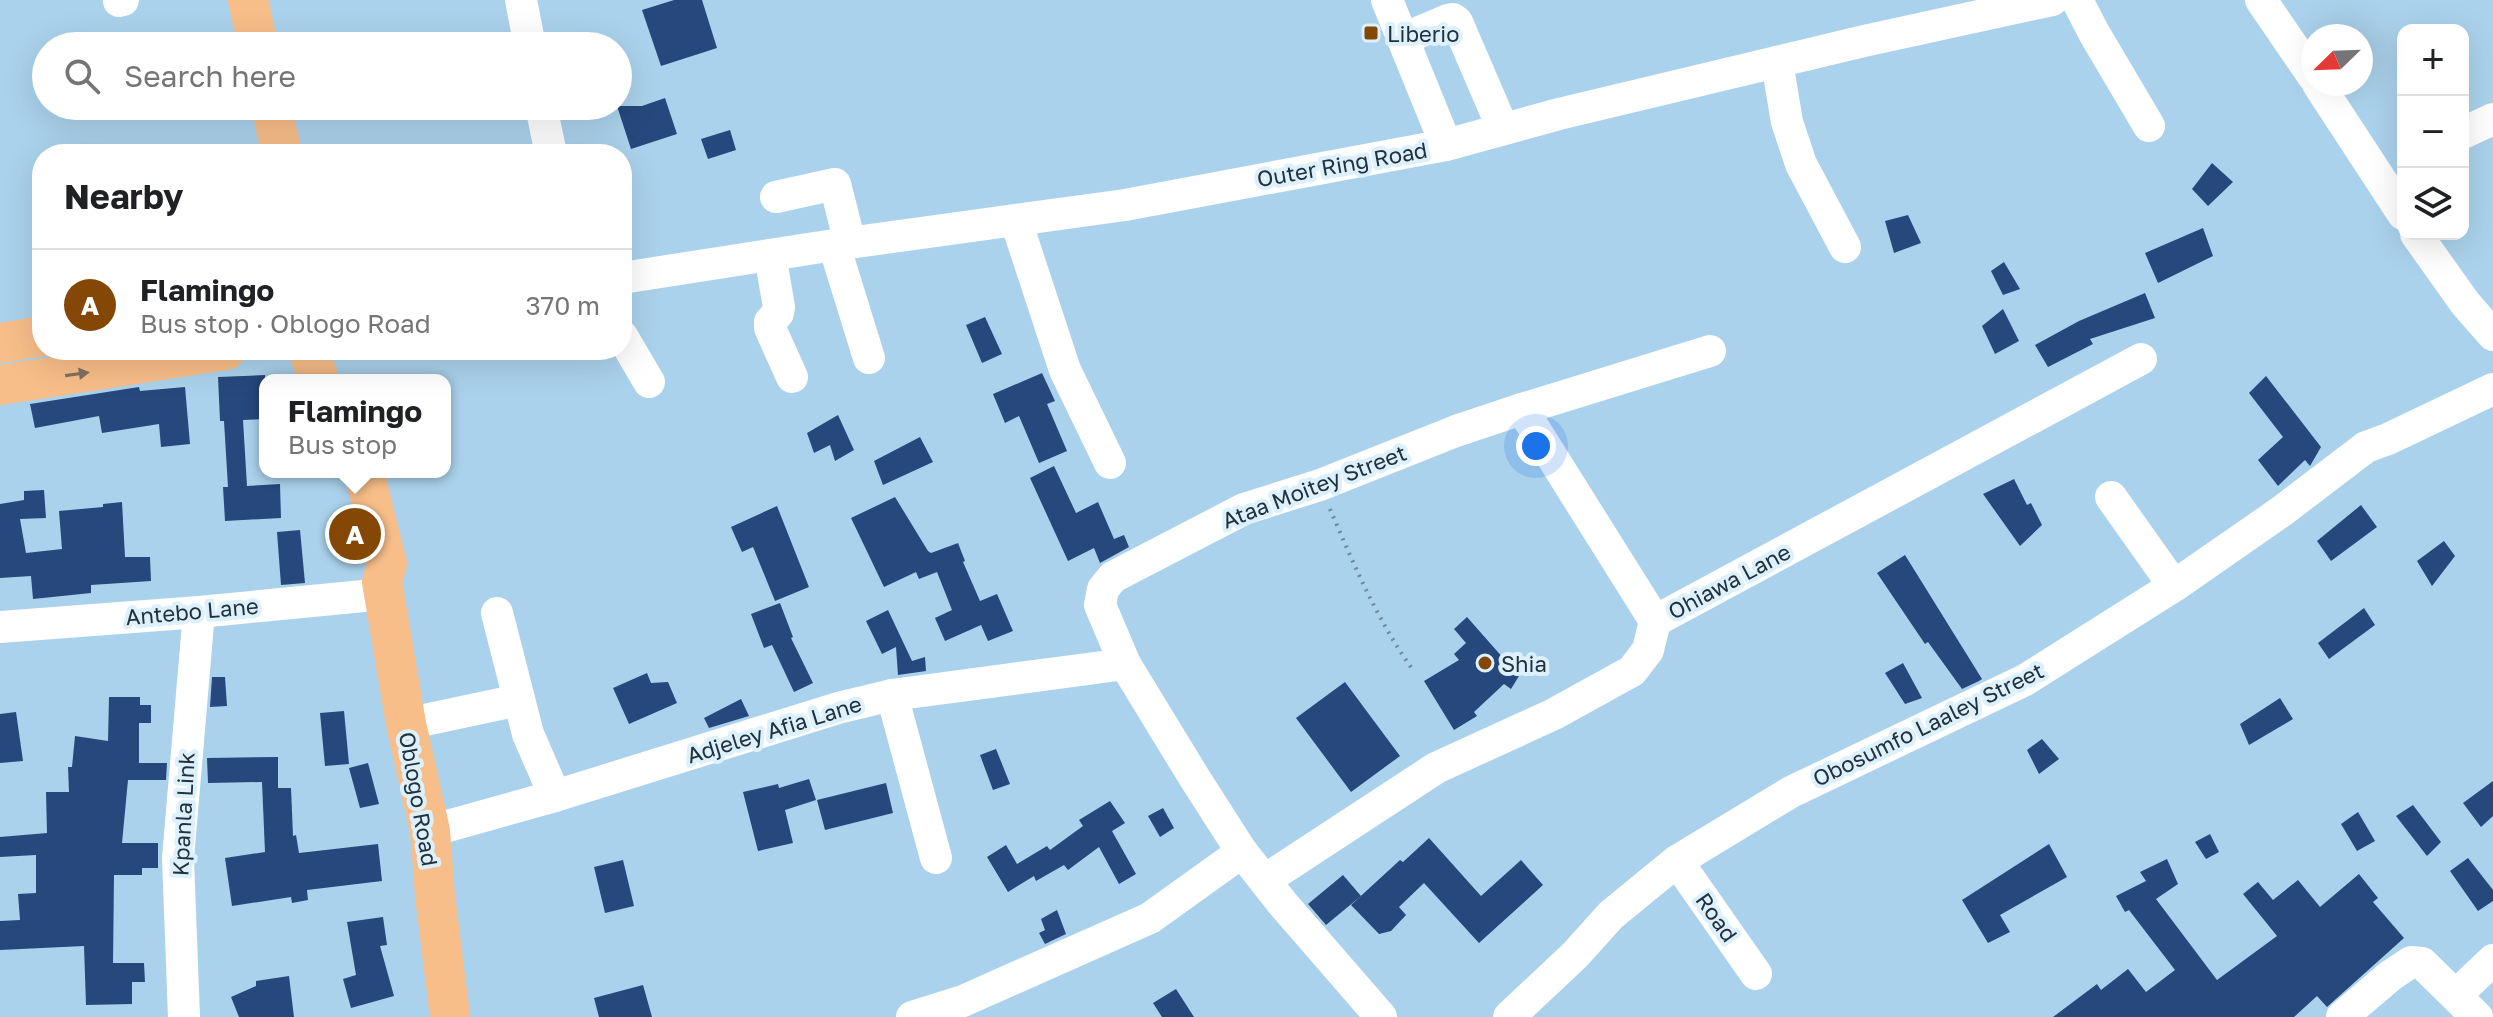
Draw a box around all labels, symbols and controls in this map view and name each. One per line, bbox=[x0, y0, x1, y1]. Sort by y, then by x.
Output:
place label: Liberio bbox=[1387, 20, 1459, 47]
marker: Liberio bbox=[1362, 24, 1380, 42]
north arrow bbox=[2301, 24, 2373, 96]
map controls bbox=[2397, 24, 2469, 240]
button: + bbox=[2397, 24, 2469, 96]
search box bbox=[32, 32, 632, 120]
icon: search bbox=[60, 54, 104, 98]
text: Search here bbox=[124, 58, 296, 94]
button: − bbox=[2397, 96, 2469, 168]
street label: Outer Ring Road bbox=[1255, 136, 1429, 192]
button: layers bbox=[2397, 168, 2469, 240]
text: Nearby bbox=[64, 176, 184, 216]
text: Flamingo bbox=[140, 272, 274, 308]
text: A bbox=[81, 290, 99, 321]
text: 370 m bbox=[525, 290, 600, 321]
text: Bus stop · Oblogo Road bbox=[140, 308, 431, 339]
one-way arrow bbox=[65, 367, 90, 380]
popup bbox=[259, 374, 451, 478]
text: Flamingo bbox=[288, 393, 422, 429]
your location bbox=[1516, 426, 1556, 466]
text: Bus stop bbox=[288, 429, 397, 460]
street label: Ataa Moitey Street bbox=[1218, 438, 1410, 534]
pin: A bbox=[329, 504, 381, 564]
street label: Ohiawa Lane bbox=[1663, 537, 1795, 625]
street label: Antebo Lane bbox=[124, 592, 260, 630]
place label: Shia bbox=[1501, 650, 1547, 677]
marker: Shia bbox=[1476, 654, 1494, 672]
street label: Obosumfo Laaley Street bbox=[1808, 656, 2048, 792]
street label: Adjeley Afia Lane bbox=[683, 690, 865, 768]
street label: Oblogo Road bbox=[394, 730, 444, 868]
street label: Kpanla Link bbox=[166, 751, 200, 877]
street label: Road bbox=[1690, 887, 1744, 947]

